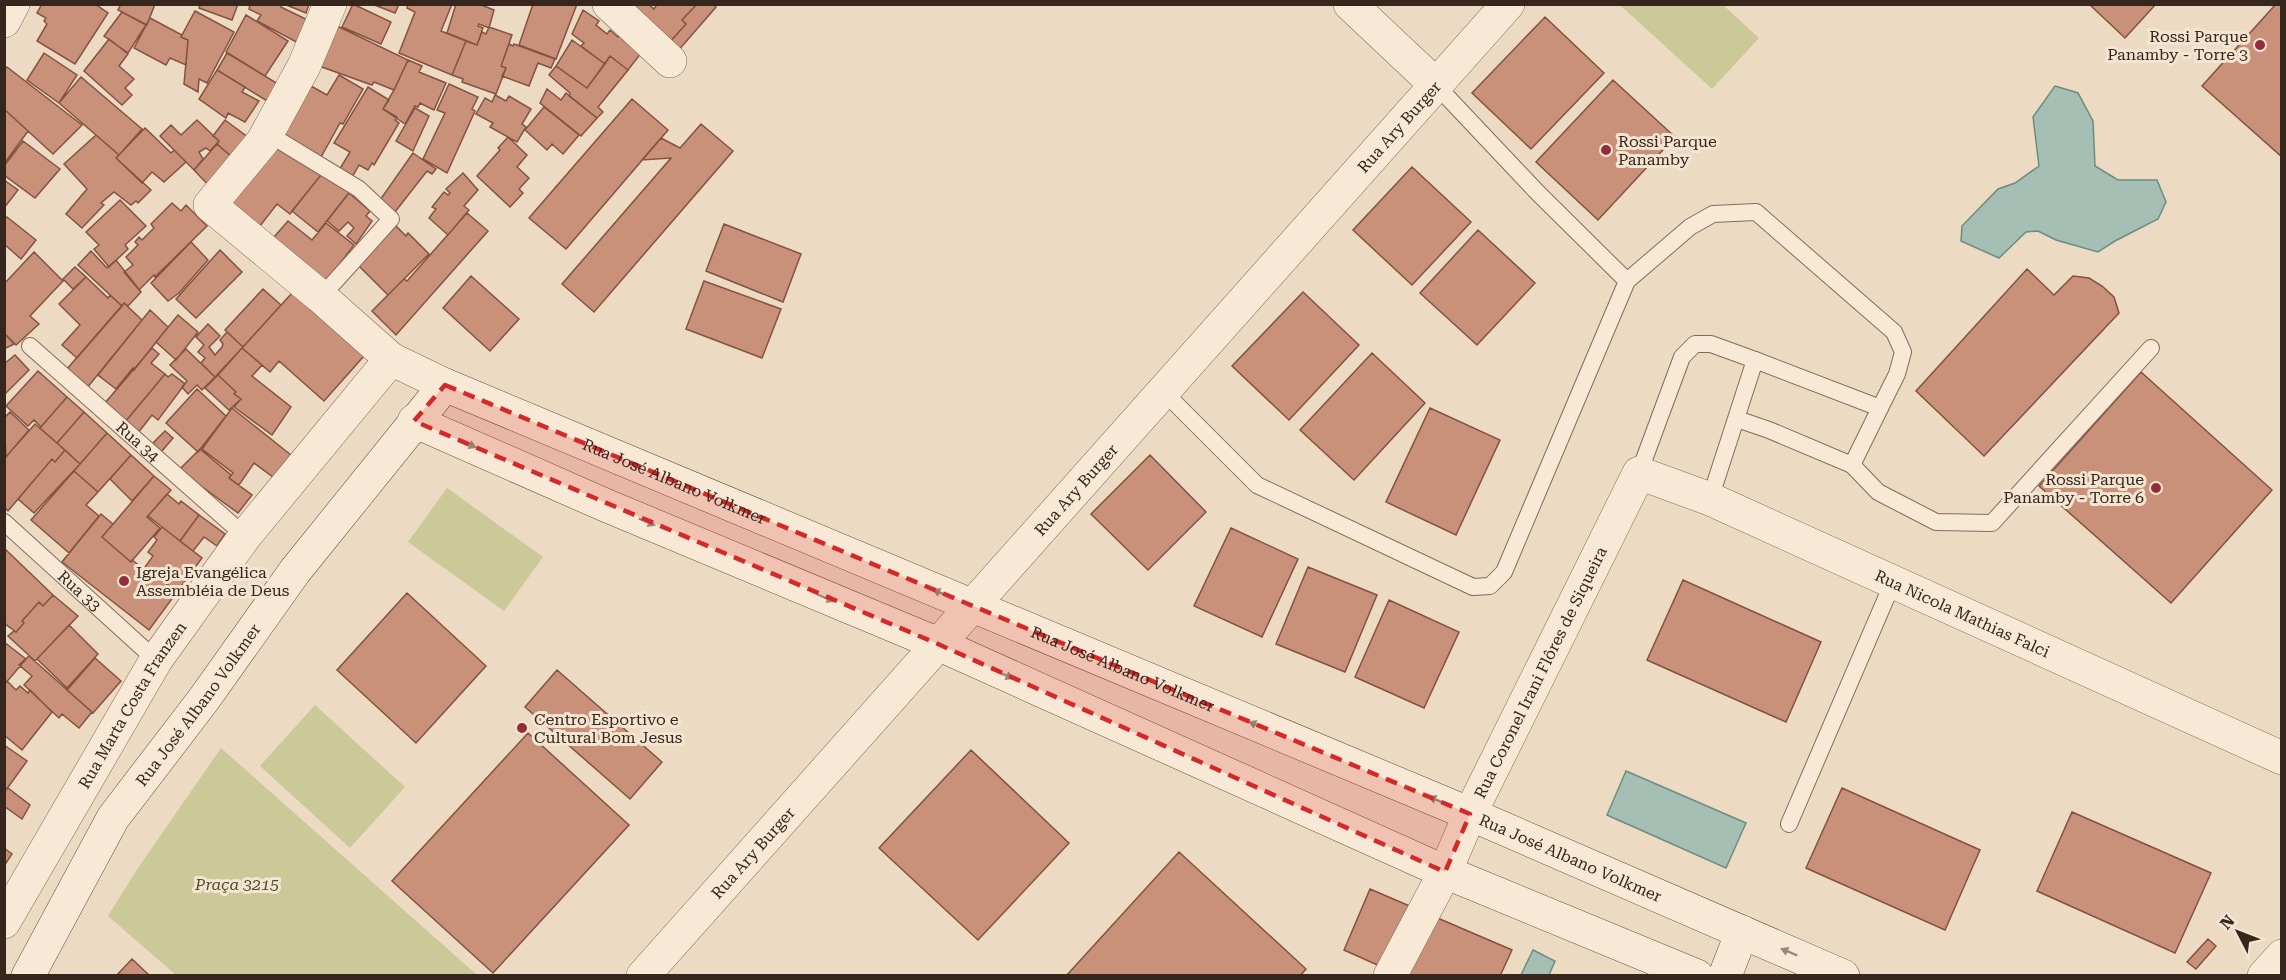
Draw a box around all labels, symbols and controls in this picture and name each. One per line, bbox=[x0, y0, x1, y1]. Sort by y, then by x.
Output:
place label: Rossi Parque Panamby - Torre 3 bbox=[2107, 27, 2248, 64]
marker: Rossi Parque Panamby - Torre 3 bbox=[2253, 38, 2267, 52]
street label: Rua Ary Burger bbox=[1353, 77, 1445, 176]
place label: Rossi Parque Panamby bbox=[1618, 132, 1717, 169]
marker: Rossi Parque Panamby bbox=[1599, 143, 1613, 157]
street label: Rua 34 bbox=[112, 417, 164, 466]
street label: Rua José Albano Volkmer bbox=[580, 434, 770, 528]
one-way arrow bbox=[459, 440, 476, 449]
street label: Rua Ary Burger bbox=[1030, 440, 1122, 539]
place label: Rossi Parque Panamby - Torre 6 bbox=[2003, 470, 2144, 507]
marker: Rossi Parque Panamby - Torre 6 bbox=[2149, 481, 2163, 495]
one-way arrow bbox=[638, 517, 656, 527]
street label: Rua Coronel Irani Flôres de Siqueira bbox=[1470, 543, 1611, 801]
place label: Igreja Evangélica Assembléia de Deus bbox=[136, 563, 290, 600]
street label: Rua Nicola Mathias Falci bbox=[1872, 565, 2053, 661]
street label: Rua 33 bbox=[54, 566, 105, 615]
marker: Igreja Evangélica Assembléia de Deus bbox=[117, 574, 131, 588]
one-way arrow bbox=[932, 588, 950, 598]
one-way arrow bbox=[818, 593, 836, 603]
street label: Rua Marta Costa Franzen bbox=[74, 618, 190, 792]
street label: Rua José Albano Volkmer bbox=[132, 619, 264, 790]
street label: Rua José Albano Volkmer bbox=[1028, 622, 1218, 716]
one-way arrow bbox=[997, 670, 1014, 679]
place label: Centro Esportivo e Cultural Bom Jesus bbox=[534, 710, 683, 747]
one-way arrow bbox=[1248, 720, 1266, 729]
marker: Centro Esportivo e Cultural Bom Jesus bbox=[515, 721, 529, 735]
one-way arrow bbox=[1427, 795, 1445, 805]
street label: Rua Ary Burger bbox=[707, 803, 799, 902]
street label: Rua José Albano Volkmer bbox=[1476, 810, 1665, 906]
park label: Praça 3215 bbox=[194, 875, 279, 894]
north arrow bbox=[2208, 902, 2268, 962]
text: N bbox=[2216, 911, 2238, 933]
one-way arrow bbox=[1780, 947, 1798, 957]

